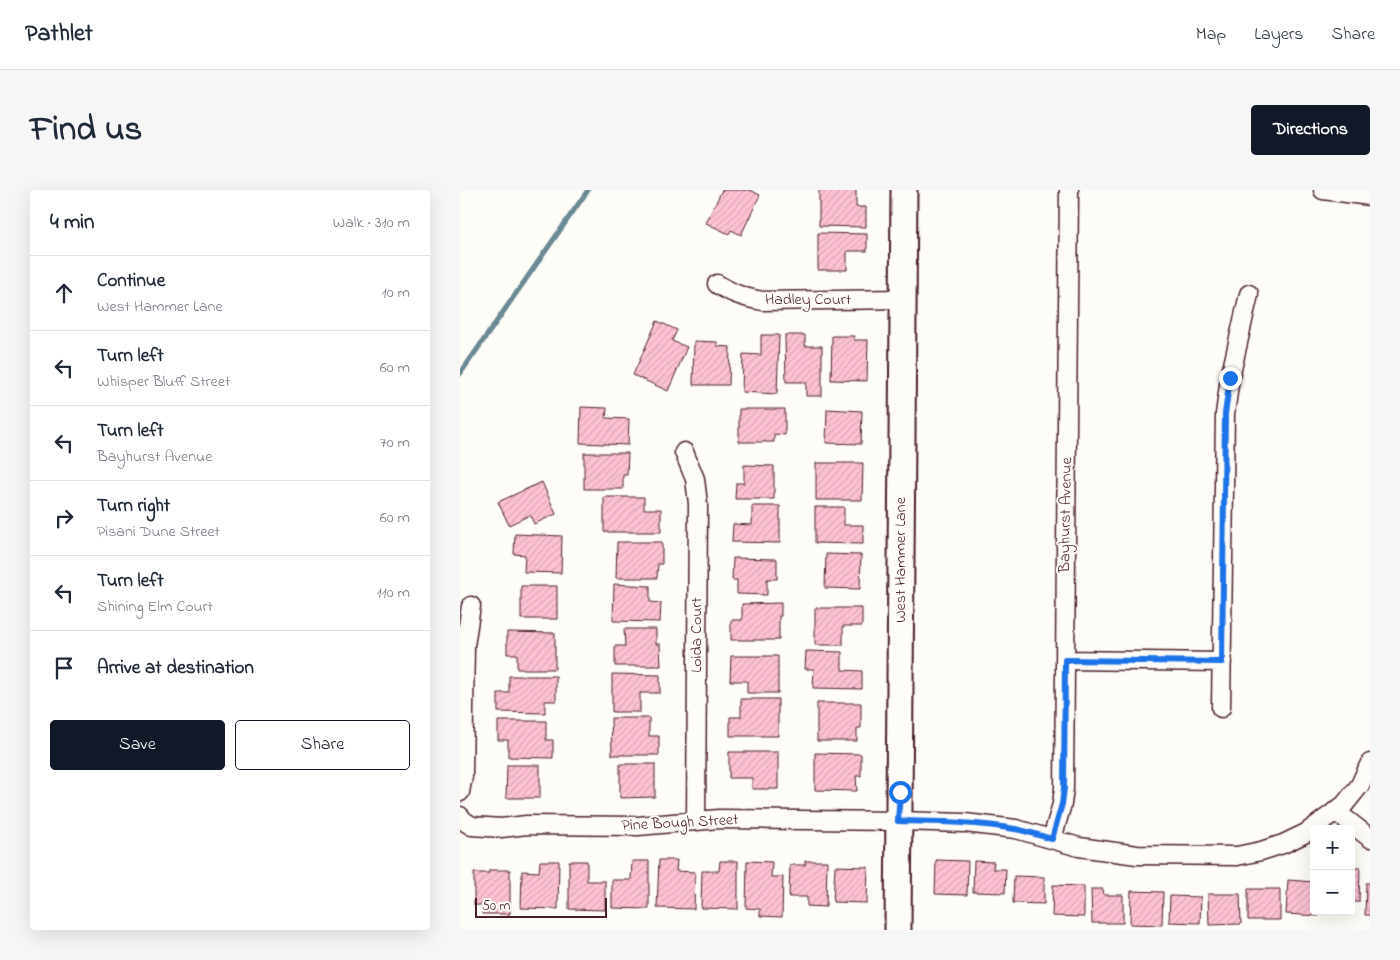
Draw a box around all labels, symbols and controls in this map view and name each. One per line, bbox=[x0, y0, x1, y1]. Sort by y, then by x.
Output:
text: Pathlet bbox=[25, 17, 93, 52]
text: Map bbox=[1196, 22, 1226, 48]
text: Layers bbox=[1254, 22, 1304, 48]
text: Share bbox=[1332, 22, 1375, 48]
text: Find us bbox=[30, 105, 142, 156]
button: Directions bbox=[1251, 105, 1370, 155]
text: 4 min bbox=[50, 208, 94, 238]
text: Walk · 310 m bbox=[333, 211, 410, 235]
text: Continue bbox=[97, 268, 165, 295]
icon: ahead bbox=[50, 279, 78, 307]
text: 10 m bbox=[382, 281, 410, 305]
street label: Hadley Court bbox=[765, 288, 852, 312]
text: West Hammer Lane bbox=[97, 295, 223, 319]
text: Turn left bbox=[97, 343, 164, 370]
icon: left bbox=[50, 354, 78, 382]
text: 60 m bbox=[380, 356, 410, 380]
route end bbox=[1219, 367, 1242, 390]
text: Whisper Bluff Street bbox=[97, 370, 230, 394]
text: Turn left bbox=[97, 418, 164, 445]
icon: left bbox=[50, 429, 78, 457]
text: 70 m bbox=[380, 431, 410, 455]
text: Bayhurst Avenue bbox=[97, 445, 212, 469]
street label: Bayhurst Avenue bbox=[1053, 456, 1079, 574]
text: Turn right bbox=[97, 493, 170, 520]
street label: West Hammer Lane bbox=[889, 496, 913, 623]
icon: right bbox=[50, 504, 78, 532]
text: 60 m bbox=[380, 506, 410, 530]
text: Pisani Dune Street bbox=[97, 520, 220, 544]
text: Turn left bbox=[97, 568, 164, 595]
icon: left bbox=[50, 579, 78, 607]
text: 110 m bbox=[376, 581, 410, 605]
text: Shining Elm Court bbox=[97, 595, 213, 619]
street label: Loida Court bbox=[685, 597, 709, 673]
icon: arrive bbox=[50, 654, 78, 682]
text: Arrive at destination bbox=[97, 655, 254, 682]
button: Save bbox=[50, 720, 225, 770]
button: Share bbox=[235, 720, 410, 770]
route start bbox=[889, 781, 912, 804]
street label: Pine Bough Street bbox=[621, 808, 740, 838]
map controls bbox=[1310, 825, 1355, 915]
button: + bbox=[1310, 825, 1355, 870]
button: − bbox=[1310, 870, 1355, 915]
scale bar bbox=[475, 895, 608, 918]
text: 50 m bbox=[482, 896, 510, 917]

